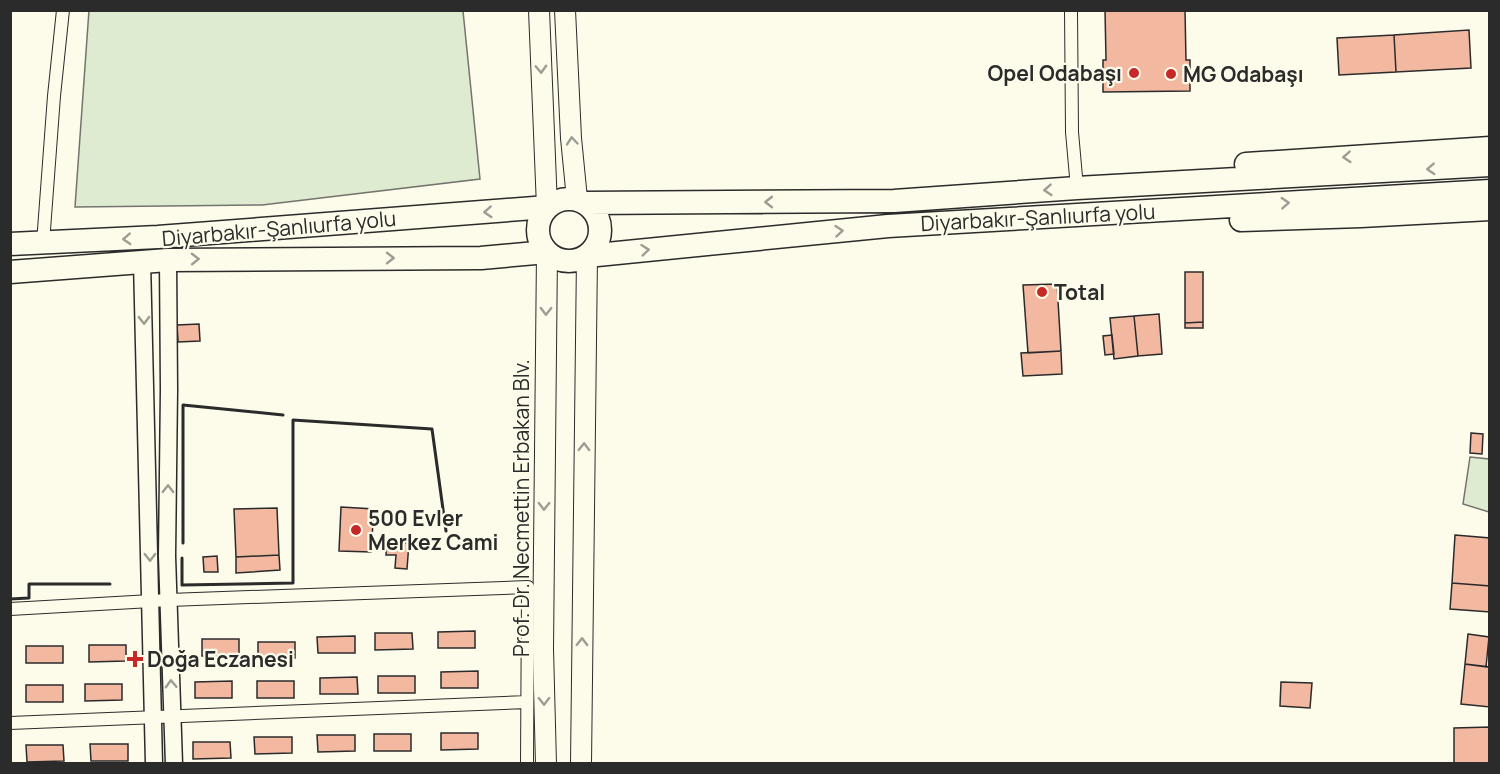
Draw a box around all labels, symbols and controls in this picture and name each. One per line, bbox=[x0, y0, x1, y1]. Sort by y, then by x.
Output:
place label: Opel Odabaşı bbox=[988, 59, 1122, 87]
place label: MG Odabaşı bbox=[1183, 60, 1304, 88]
one-way arrow bbox=[535, 64, 548, 73]
marker: Opel Odabaşı bbox=[1127, 66, 1141, 80]
marker: MG Odabaşı bbox=[1164, 67, 1178, 81]
one-way arrow bbox=[566, 137, 579, 146]
one-way arrow bbox=[1343, 150, 1352, 163]
one-way arrow bbox=[1427, 162, 1436, 175]
one-way arrow bbox=[1043, 183, 1052, 196]
one-way arrow bbox=[765, 196, 774, 208]
one-way arrow bbox=[1281, 196, 1290, 209]
street label: Diyarbakır-Şanlıurfa yolu bbox=[920, 197, 1156, 237]
street label: Diyarbakır-Şanlıurfa yolu bbox=[161, 204, 397, 252]
one-way arrow bbox=[484, 205, 493, 218]
one-way arrow bbox=[834, 225, 844, 238]
one-way arrow bbox=[122, 233, 131, 246]
one-way arrow bbox=[640, 244, 649, 257]
one-way arrow bbox=[385, 252, 394, 264]
one-way arrow bbox=[190, 253, 199, 265]
place label: Total bbox=[1054, 278, 1105, 306]
marker: Total bbox=[1035, 285, 1049, 299]
one-way arrow bbox=[540, 306, 552, 315]
one-way arrow bbox=[138, 315, 150, 324]
street label: Prof. Dr. Necmettin Erbakan Blv. bbox=[507, 359, 535, 657]
one-way arrow bbox=[578, 443, 591, 452]
one-way arrow bbox=[161, 485, 174, 494]
one-way arrow bbox=[538, 501, 550, 510]
place label: 500 Evler Merkez Cami bbox=[368, 504, 498, 556]
marker: 500 Evler Merkez Cami bbox=[349, 523, 363, 537]
one-way arrow bbox=[143, 552, 156, 561]
one-way arrow bbox=[576, 638, 588, 647]
place label: Doğa Eczanesi bbox=[147, 645, 294, 673]
marker: Doğa Eczanesi bbox=[128, 652, 142, 666]
one-way arrow bbox=[165, 680, 177, 689]
one-way arrow bbox=[538, 696, 550, 705]

